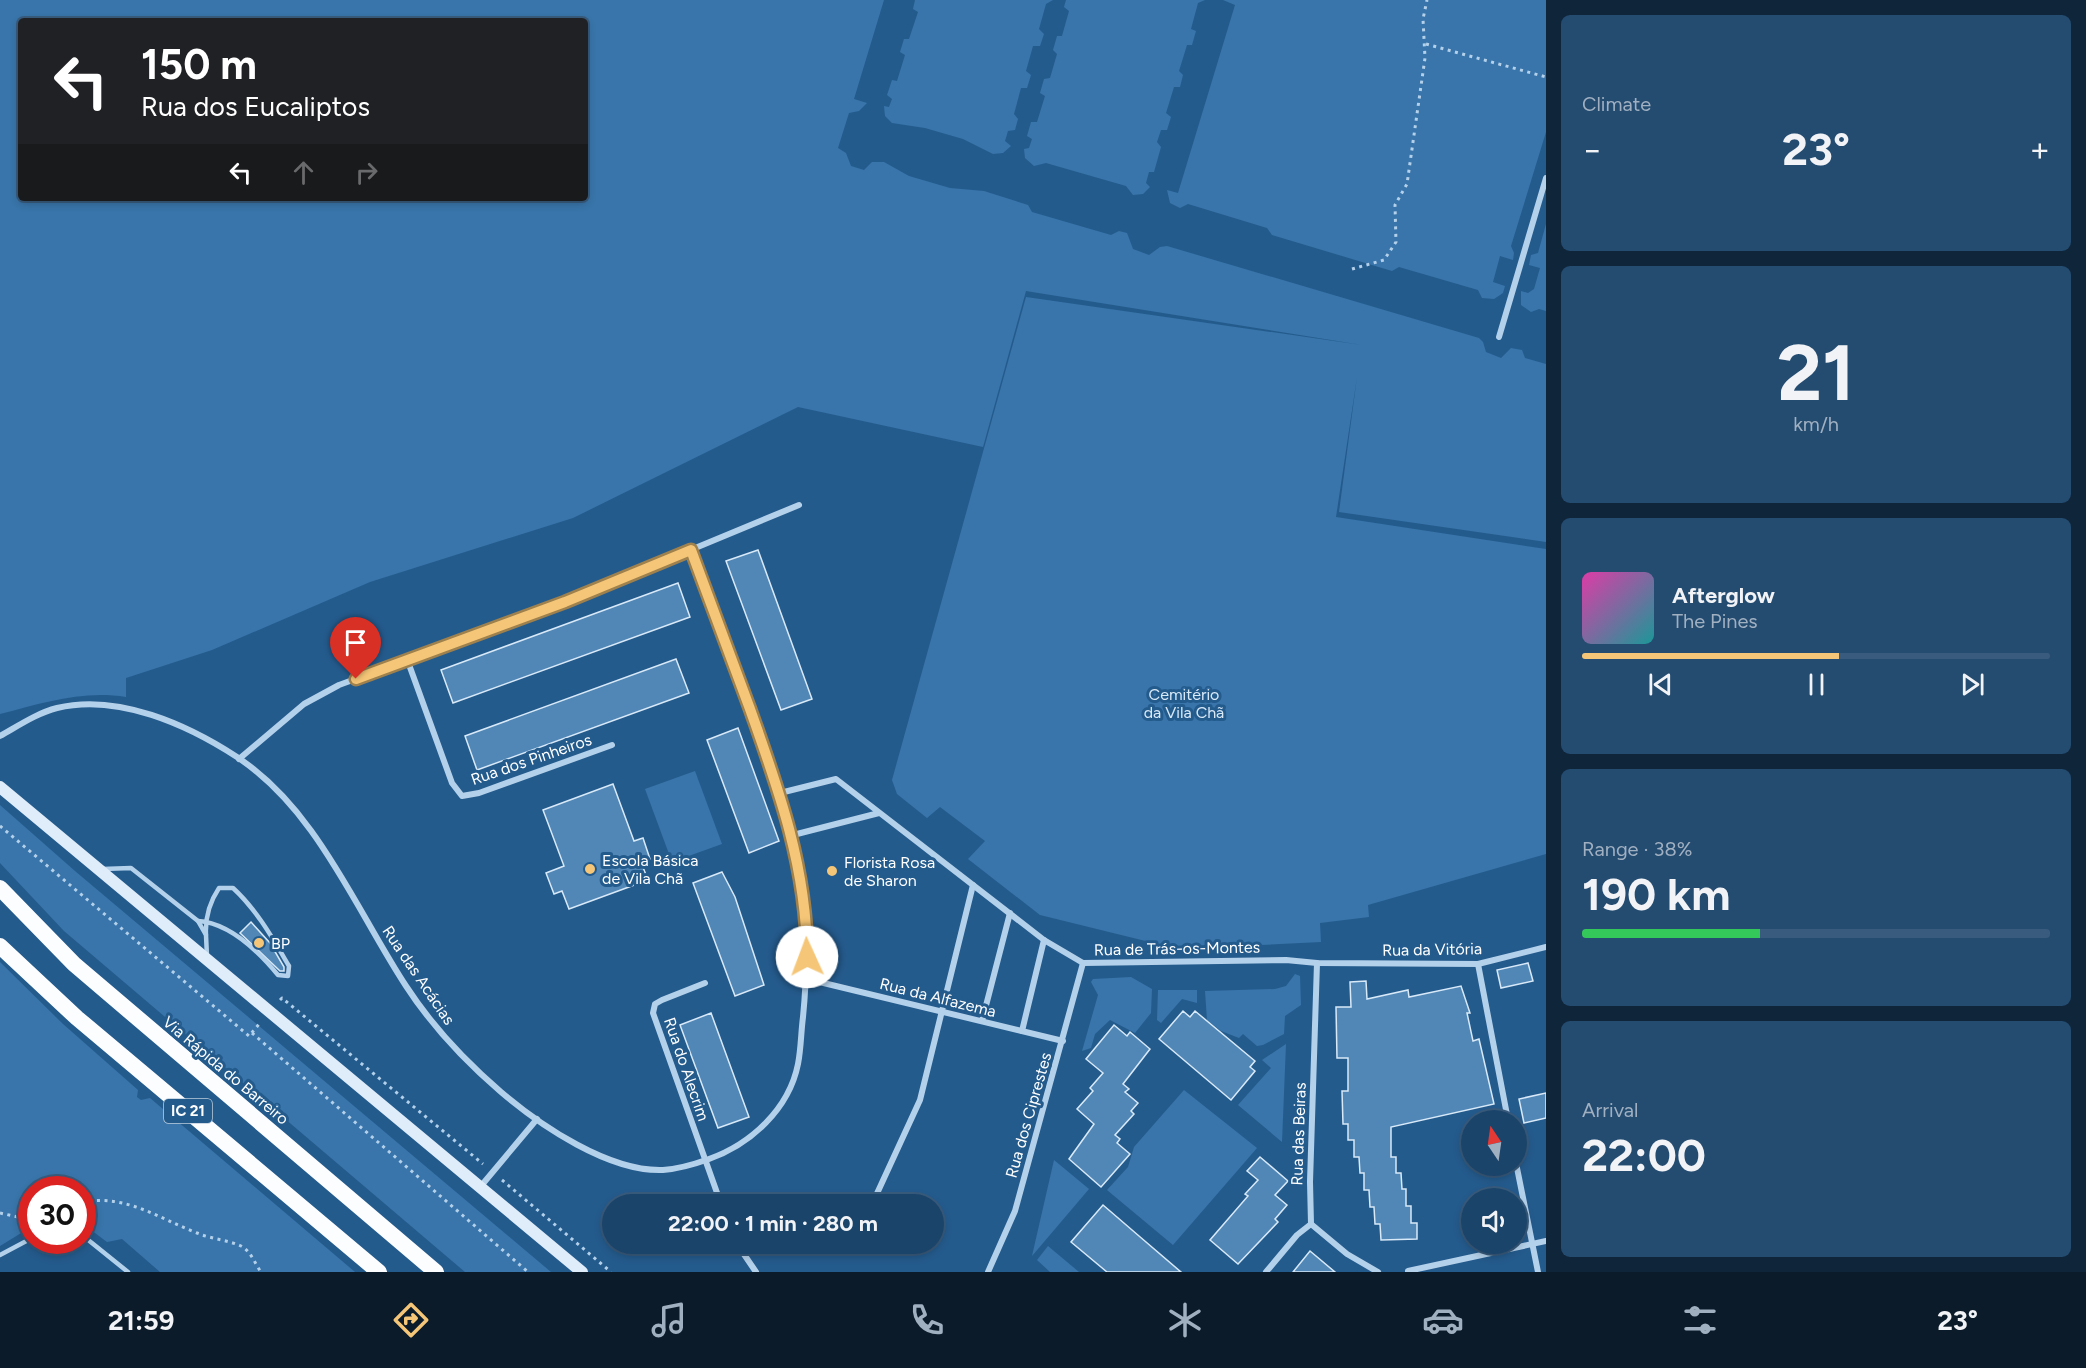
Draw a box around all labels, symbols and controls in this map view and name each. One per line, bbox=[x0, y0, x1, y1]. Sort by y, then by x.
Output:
text: 150 m bbox=[141, 39, 257, 90]
icon: left bbox=[42, 42, 120, 120]
text: Rua dos Eucaliptos bbox=[141, 90, 370, 123]
text: Climate bbox=[1582, 92, 1651, 116]
text: 23° bbox=[1782, 122, 1850, 176]
text: − bbox=[1582, 130, 1603, 169]
text: + bbox=[2029, 130, 2050, 169]
icon: left bbox=[224, 156, 257, 189]
icon: ahead bbox=[287, 156, 320, 189]
icon: right bbox=[350, 156, 383, 189]
text: 21 bbox=[1777, 326, 1855, 420]
text: km/h bbox=[1793, 412, 1839, 436]
text: Afterglow bbox=[1672, 582, 1775, 609]
text: The Pines bbox=[1672, 609, 1758, 633]
pin bbox=[330, 617, 381, 679]
icon: arrive bbox=[339, 626, 372, 659]
icon: previous bbox=[1644, 668, 1677, 701]
icon: pause bbox=[1800, 668, 1833, 701]
icon: next bbox=[1956, 668, 1989, 701]
park label: Cemitério da Vila Chã bbox=[1144, 685, 1224, 722]
street label: Rua dos Pinheiros bbox=[468, 730, 594, 789]
text: Range · 38% bbox=[1582, 837, 1692, 861]
place label: Escola Básica de Vila Chã bbox=[602, 851, 698, 888]
place label: Florista Rosa de Sharon bbox=[844, 853, 935, 890]
marker: Escola Básica de Vila Chã bbox=[583, 862, 597, 876]
marker: Florista Rosa de Sharon bbox=[825, 864, 839, 878]
text: 190 km bbox=[1582, 867, 1730, 921]
street label: Rua das Acácias bbox=[378, 922, 459, 1028]
position arrow bbox=[775, 925, 839, 989]
place label: BP bbox=[271, 934, 290, 953]
marker: BP bbox=[252, 936, 266, 950]
street label: Rua de Trás-os-Montes bbox=[1094, 938, 1260, 959]
street label: Rua da Vitória bbox=[1382, 939, 1482, 960]
street label: Rua da Alfazema bbox=[878, 974, 998, 1021]
street label: Via Rápida do Barreiro bbox=[159, 1012, 292, 1129]
street label: Rua do Alecrim bbox=[660, 1015, 713, 1123]
street label: Rua dos Ciprestes bbox=[1001, 1050, 1055, 1180]
street label: Rua das Beiras bbox=[1287, 1082, 1310, 1186]
text: Arrival bbox=[1582, 1098, 1638, 1122]
road number: IC 21 bbox=[164, 1099, 212, 1123]
north arrow bbox=[1461, 1110, 1527, 1176]
map controls bbox=[1461, 1110, 1527, 1254]
text: 22:00 bbox=[1582, 1128, 1706, 1182]
speed limit sign: 30 bbox=[18, 1176, 96, 1254]
button: sound bbox=[1461, 1188, 1527, 1254]
text: 22:00 · 1 min · 280 m bbox=[668, 1210, 878, 1237]
icon: directions bbox=[390, 1299, 432, 1341]
icon: music bbox=[648, 1299, 690, 1341]
icon: phone bbox=[906, 1299, 948, 1341]
icon: climate bbox=[1164, 1299, 1206, 1341]
icon: car bbox=[1422, 1299, 1464, 1341]
icon: filters bbox=[1679, 1299, 1721, 1341]
text: 21:59 bbox=[108, 1304, 174, 1337]
text: 23° bbox=[1937, 1304, 1978, 1337]

